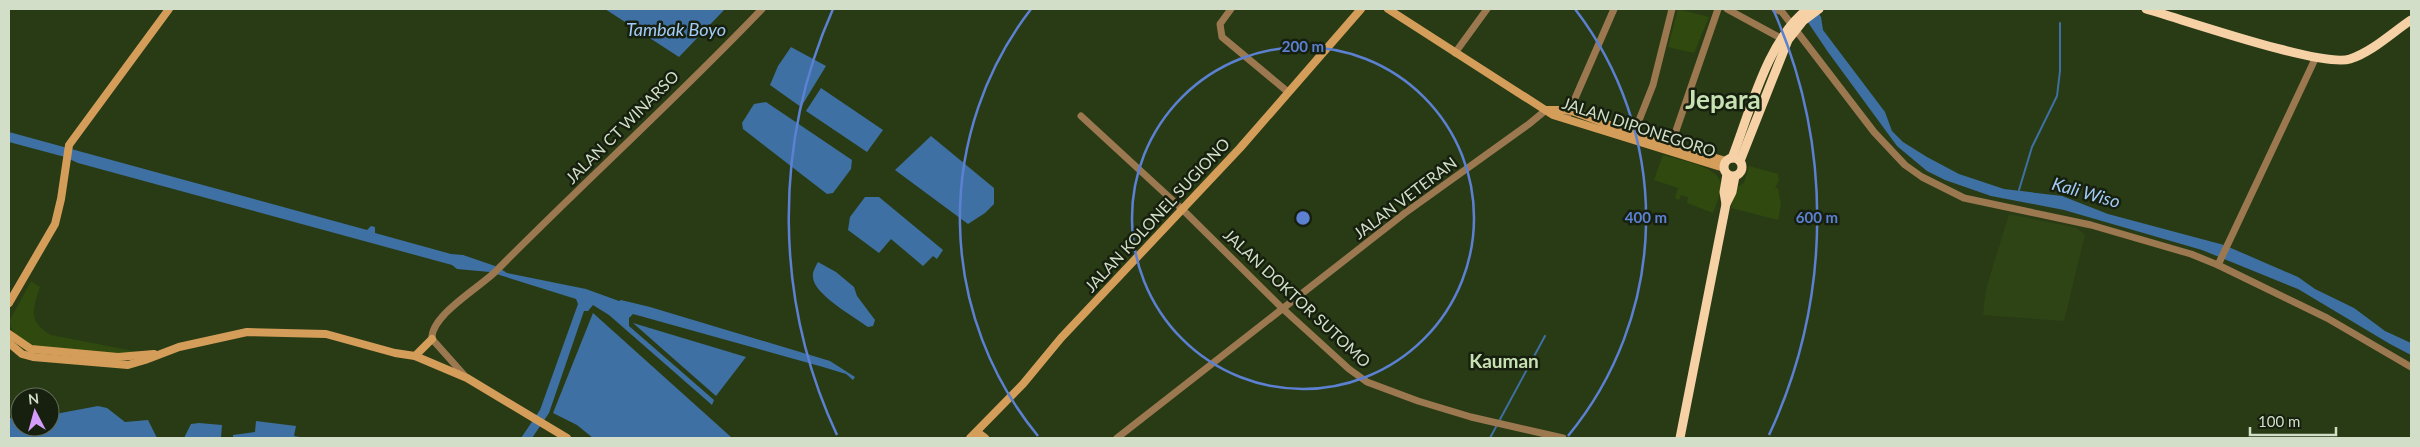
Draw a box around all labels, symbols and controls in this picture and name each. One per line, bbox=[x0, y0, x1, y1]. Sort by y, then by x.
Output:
water label: Tambak Boyo bbox=[626, 18, 726, 40]
text: 200 m bbox=[1282, 37, 1324, 55]
street label: JALAN CT WINARSO bbox=[561, 66, 682, 187]
district label: Jepara bbox=[1685, 83, 1761, 115]
street label: JALAN DIPONEGORO bbox=[1560, 93, 1718, 160]
street label: JALAN KOLONEL SUGIONO bbox=[1080, 134, 1233, 296]
street label: JALAN VETERAN bbox=[1349, 153, 1460, 243]
water label: Kali Wiso bbox=[2050, 172, 2123, 212]
text: 400 m bbox=[1625, 208, 1667, 226]
text: 600 m bbox=[1796, 208, 1838, 226]
centre of rings bbox=[1294, 209, 1312, 227]
street label: JALAN DOKTOR SUTOMO bbox=[1220, 225, 1375, 371]
district label: Kauman bbox=[1469, 349, 1539, 372]
north arrow bbox=[10, 387, 60, 437]
text: N bbox=[27, 390, 40, 408]
scale bar bbox=[2250, 404, 2336, 436]
text: 100 m bbox=[2258, 412, 2300, 430]

